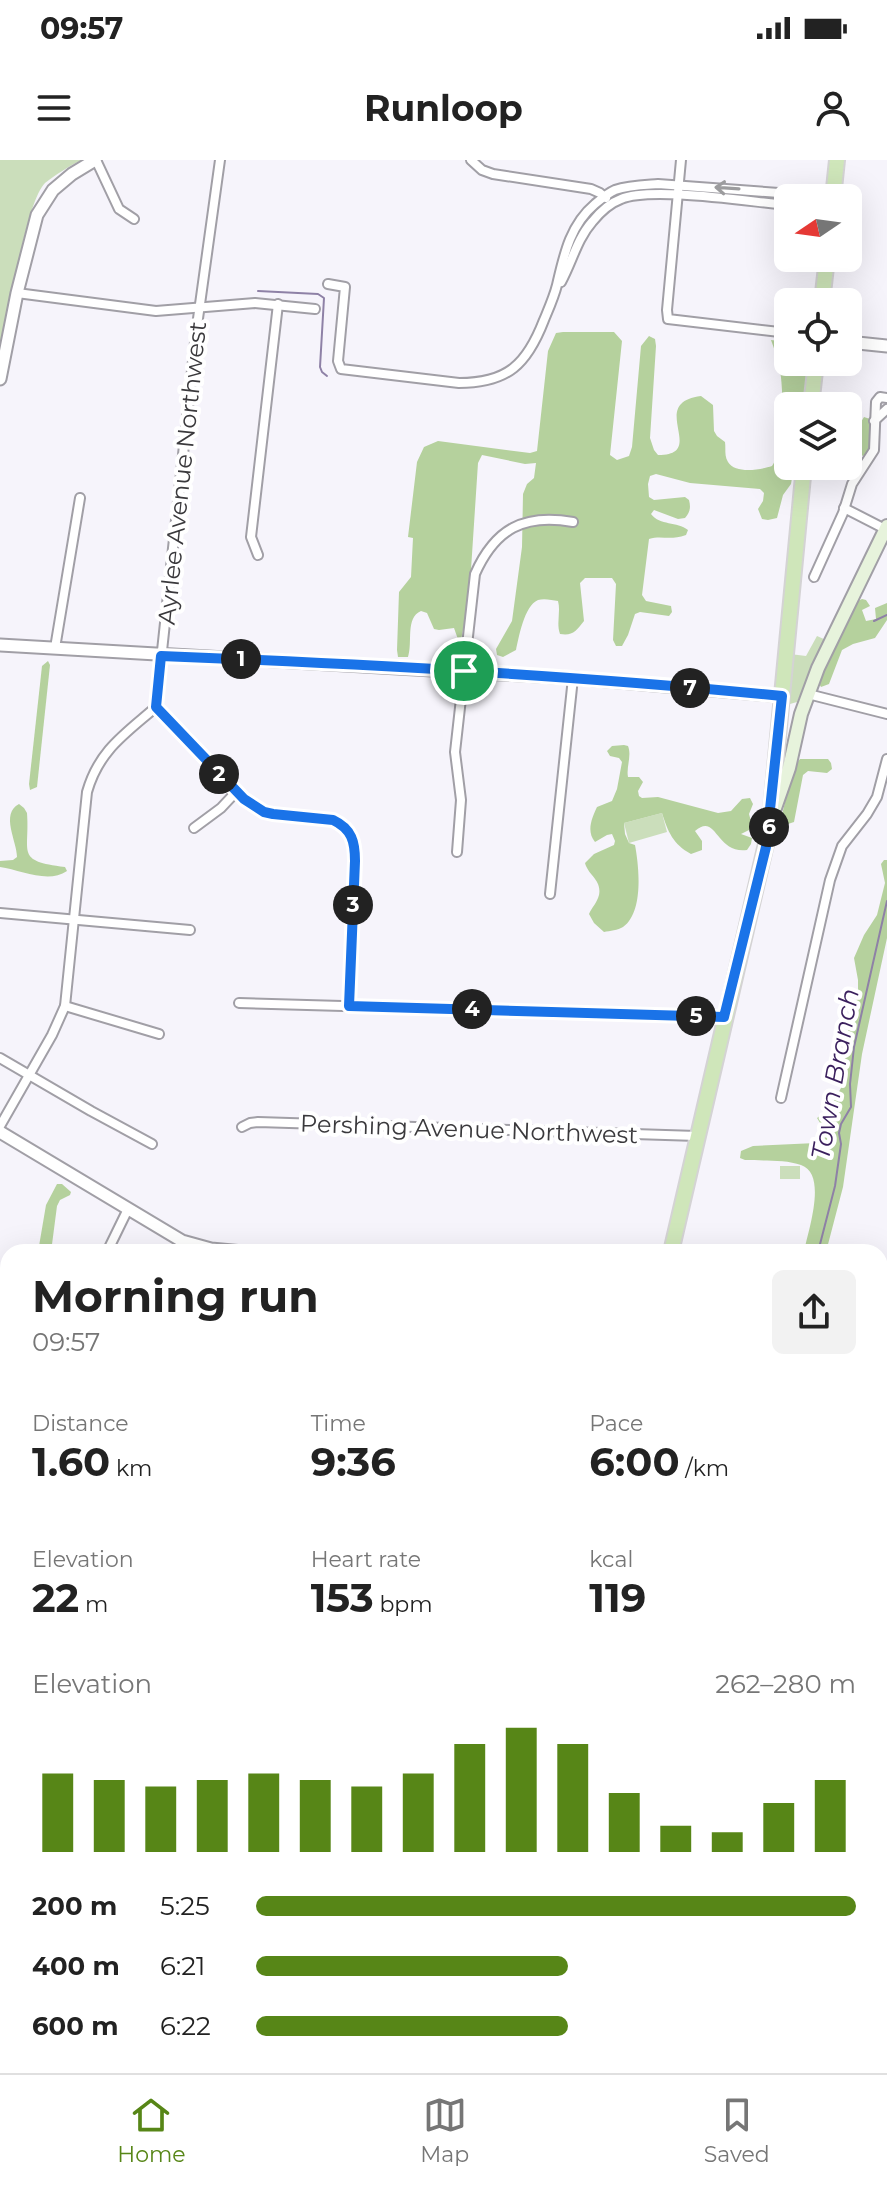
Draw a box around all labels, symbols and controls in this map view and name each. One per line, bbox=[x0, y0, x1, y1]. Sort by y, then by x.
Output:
text: 09:57 bbox=[40, 10, 123, 47]
icon: menu bbox=[32, 86, 76, 130]
text: Runloop bbox=[364, 86, 523, 130]
icon: person bbox=[811, 86, 855, 130]
one-way arrow bbox=[714, 180, 741, 195]
north arrow bbox=[774, 184, 862, 272]
map controls bbox=[774, 184, 862, 480]
button: locate bbox=[774, 288, 862, 376]
street label: Ayrlee Avenue Northwest bbox=[152, 320, 212, 626]
button: layers bbox=[774, 392, 862, 480]
pin bbox=[430, 637, 498, 705]
pin: 1 bbox=[221, 639, 261, 679]
text: 1 bbox=[237, 645, 245, 672]
icon: arrive bbox=[442, 649, 486, 693]
pin: 7 bbox=[670, 668, 710, 708]
text: 7 bbox=[683, 674, 697, 701]
pin: 2 bbox=[199, 754, 239, 794]
text: 2 bbox=[213, 760, 225, 787]
pin: 6 bbox=[749, 807, 789, 847]
text: 6 bbox=[762, 813, 776, 840]
pin: 3 bbox=[333, 885, 373, 925]
text: 3 bbox=[346, 891, 360, 918]
water label: Town Branch bbox=[804, 986, 866, 1162]
pin: 4 bbox=[452, 989, 492, 1029]
text: 4 bbox=[464, 995, 480, 1022]
pin: 5 bbox=[676, 996, 716, 1036]
text: 5 bbox=[689, 1002, 703, 1029]
street label: Pershing Avenue Northwest bbox=[300, 1109, 639, 1149]
text: Morning run bbox=[32, 1269, 319, 1323]
button: share bbox=[772, 1270, 856, 1354]
text: 09:57 bbox=[32, 1326, 100, 1358]
text: Distance bbox=[32, 1410, 129, 1437]
text: Time bbox=[311, 1410, 366, 1437]
text: Pace bbox=[589, 1410, 643, 1437]
text: 1.60 bbox=[32, 1437, 110, 1486]
text: 9:36 bbox=[311, 1437, 396, 1486]
text: 6:00 bbox=[589, 1437, 680, 1486]
text: km bbox=[110, 1455, 152, 1482]
text: /km bbox=[680, 1455, 729, 1482]
text: Elevation bbox=[32, 1546, 134, 1573]
text: Heart rate bbox=[311, 1546, 421, 1573]
text: kcal bbox=[589, 1546, 633, 1573]
text: 22 bbox=[32, 1573, 79, 1622]
text: 153 bbox=[311, 1573, 374, 1622]
text: 119 bbox=[589, 1573, 646, 1622]
text: m bbox=[79, 1591, 108, 1618]
text: bpm bbox=[374, 1591, 433, 1618]
text: Elevation bbox=[32, 1668, 152, 1700]
text: 262–280 m bbox=[715, 1668, 856, 1700]
text: 200 m bbox=[32, 1890, 117, 1922]
text: 5:25 bbox=[160, 1890, 210, 1922]
text: 400 m bbox=[32, 1950, 120, 1982]
text: 6:21 bbox=[160, 1950, 206, 1982]
text: 600 m bbox=[32, 2010, 119, 2042]
text: 6:22 bbox=[160, 2010, 211, 2042]
tab: Home bbox=[117, 2093, 186, 2168]
tab: Map bbox=[420, 2093, 469, 2168]
tab: Saved bbox=[704, 2093, 770, 2168]

